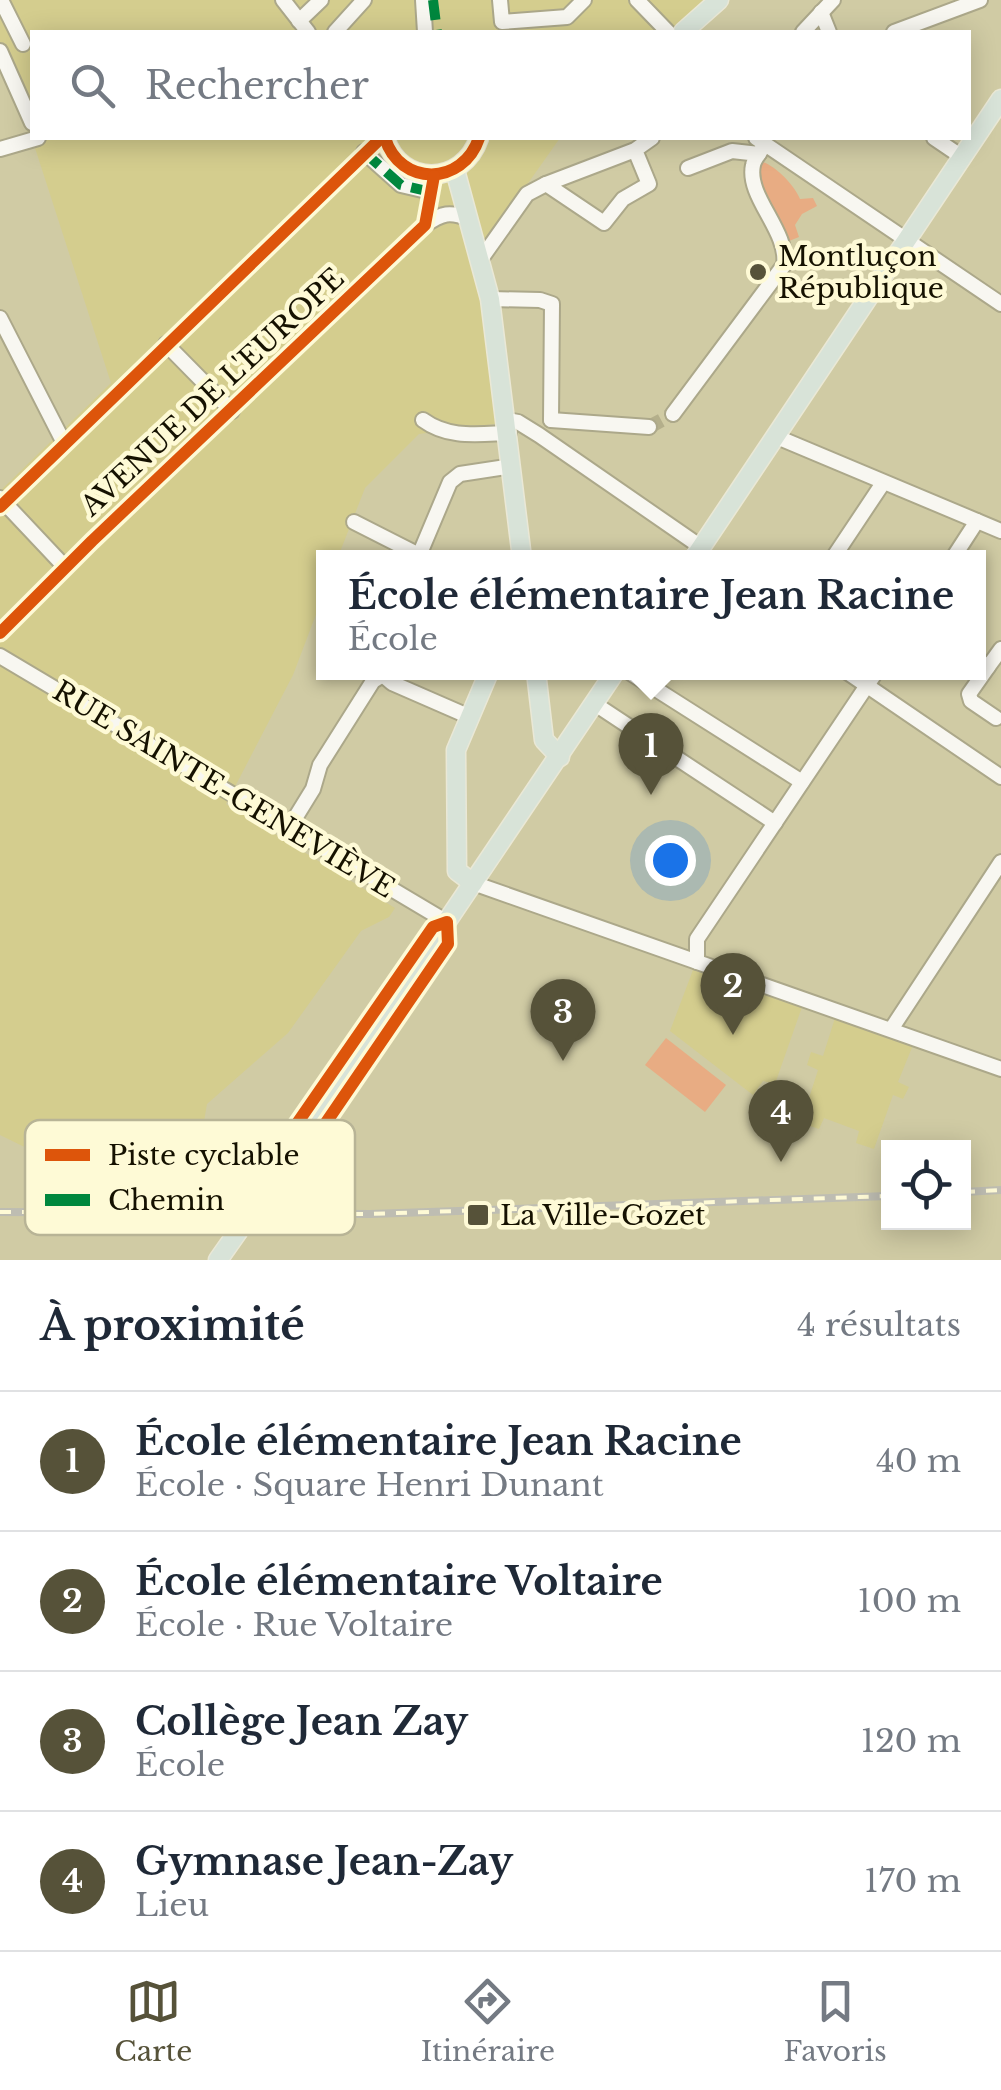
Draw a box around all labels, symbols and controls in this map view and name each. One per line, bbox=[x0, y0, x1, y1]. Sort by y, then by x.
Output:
search box bbox=[30, 30, 971, 140]
icon: search bbox=[65, 58, 120, 113]
text: Rechercher bbox=[145, 62, 369, 109]
place label: Montluçon République bbox=[778, 239, 944, 306]
street label: AVENUE DE L'EUROPE bbox=[73, 261, 351, 524]
marker: Montluçon République bbox=[747, 261, 769, 283]
popup bbox=[316, 550, 986, 680]
text: École élémentaire Jean Racine bbox=[348, 572, 954, 619]
text: École bbox=[348, 619, 438, 659]
street label: RUE SAINTE-GENEVIÈVE bbox=[47, 673, 401, 905]
pin: 1 bbox=[618, 712, 684, 795]
your location bbox=[645, 835, 696, 886]
pin: 2 bbox=[700, 952, 766, 1035]
pin: 3 bbox=[530, 978, 596, 1061]
pin: 4 bbox=[748, 1080, 814, 1162]
legend bbox=[25, 1120, 355, 1235]
text: Piste cyclable bbox=[108, 1138, 300, 1173]
map controls bbox=[881, 1140, 971, 1230]
button: locate bbox=[881, 1140, 971, 1230]
text: Chemin bbox=[108, 1183, 225, 1218]
place label: La Ville-Gozet bbox=[500, 1198, 706, 1233]
marker: La Ville-Gozet bbox=[465, 1202, 491, 1228]
text: À proximité bbox=[40, 1299, 305, 1351]
text: 4 résultats bbox=[797, 1305, 961, 1345]
text: École élémentaire Jean Racine bbox=[135, 1418, 742, 1465]
text: 1 bbox=[66, 1441, 79, 1481]
text: 40 m bbox=[876, 1441, 961, 1481]
text: École · Square Henri Dunant bbox=[135, 1465, 604, 1505]
text: École élémentaire Voltaire bbox=[135, 1558, 663, 1605]
text: 2 bbox=[62, 1581, 83, 1621]
text: 100 m bbox=[858, 1581, 961, 1621]
text: École · Rue Voltaire bbox=[135, 1605, 453, 1645]
text: Collège Jean Zay bbox=[135, 1698, 468, 1745]
text: 3 bbox=[62, 1721, 83, 1761]
text: 120 m bbox=[861, 1721, 961, 1761]
text: École bbox=[135, 1745, 225, 1785]
text: Gymnase Jean-Zay bbox=[135, 1838, 513, 1885]
text: 4 bbox=[62, 1861, 83, 1901]
text: 170 m bbox=[864, 1861, 961, 1901]
text: Lieu bbox=[135, 1885, 209, 1925]
tab: Carte bbox=[114, 1974, 192, 2069]
tab: Itinéraire bbox=[421, 1974, 555, 2069]
tab: Favoris bbox=[784, 1974, 887, 2069]

